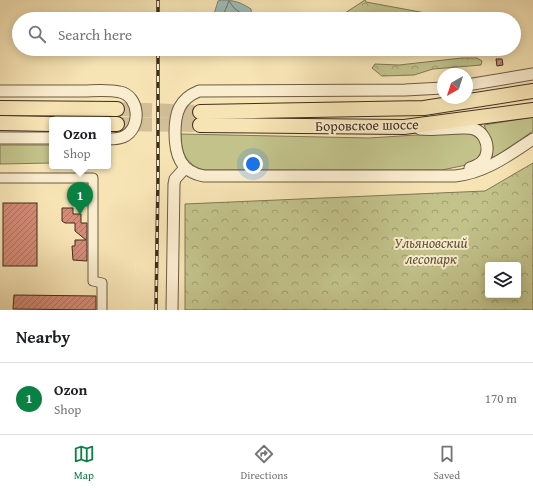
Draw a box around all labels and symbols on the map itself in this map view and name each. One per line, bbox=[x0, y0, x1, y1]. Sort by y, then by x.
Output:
north arrow bbox=[437, 68, 473, 104]
street label: Боровское шоссе bbox=[315, 114, 419, 136]
your location bbox=[243, 154, 263, 174]
pin: 1 bbox=[67, 182, 93, 215]
park label: Ульяновский лесопарк bbox=[394, 233, 468, 269]

